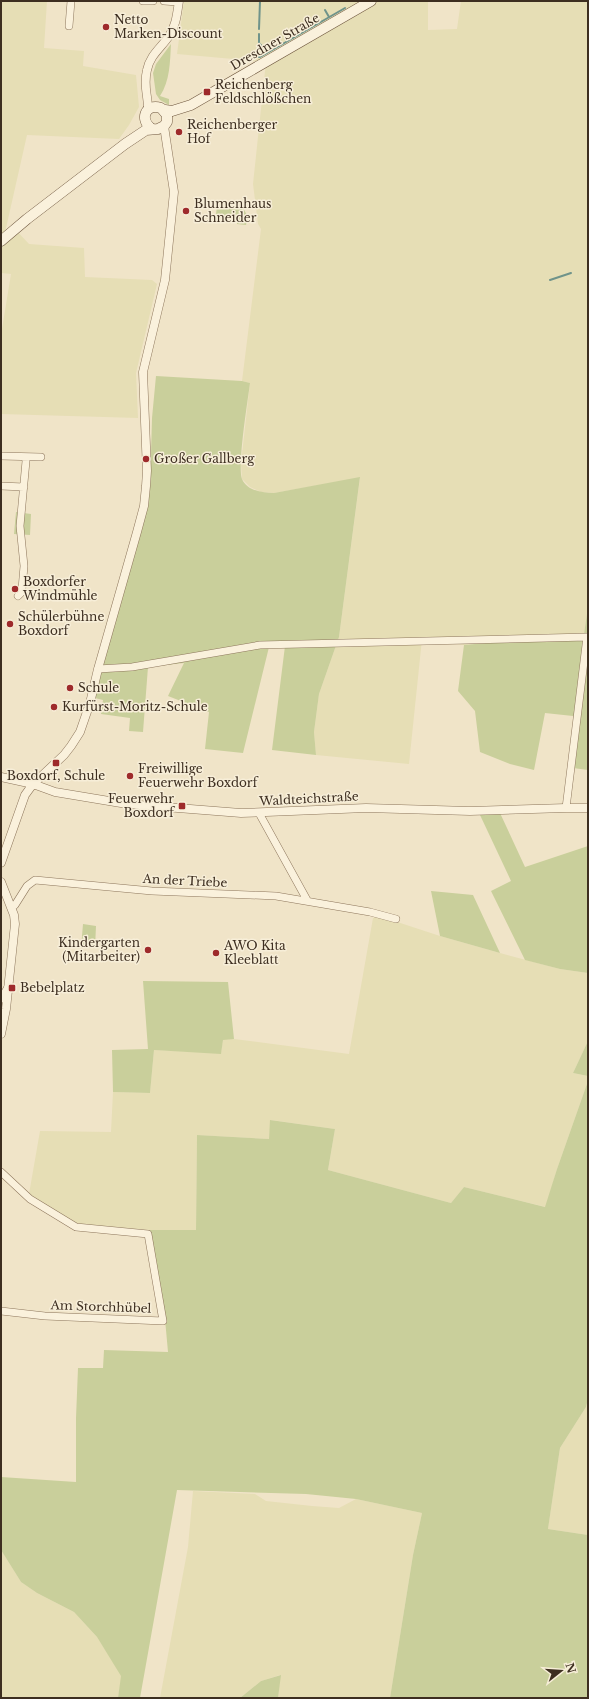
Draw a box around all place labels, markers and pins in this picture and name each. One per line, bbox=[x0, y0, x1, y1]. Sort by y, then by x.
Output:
place label: Netto Marken-Discount bbox=[114, 12, 223, 41]
marker: Netto Marken-Discount bbox=[101, 22, 111, 32]
place label: Reichenberg Feldschlößchen bbox=[215, 77, 311, 106]
marker: Reichenberg Feldschlößchen bbox=[202, 87, 212, 97]
place label: Reichenberger Hof bbox=[187, 117, 278, 146]
marker: Reichenberger Hof bbox=[174, 127, 184, 137]
place label: Blumenhaus Schneider bbox=[194, 196, 272, 225]
marker: Blumenhaus Schneider bbox=[181, 206, 191, 216]
place label: Großer Gallberg bbox=[154, 451, 255, 466]
marker: Großer Gallberg bbox=[141, 454, 151, 464]
place label: Boxdorfer Windmühle bbox=[22, 574, 98, 603]
marker: Boxdorfer Windmühle bbox=[10, 584, 20, 594]
place label: Schülerbühne Boxdorf bbox=[18, 609, 104, 638]
marker: Schülerbühne Boxdorf bbox=[5, 619, 15, 629]
place label: Schule bbox=[78, 680, 119, 695]
marker: Schule bbox=[65, 683, 75, 693]
place label: Kurfürst-Moritz-Schule bbox=[62, 699, 208, 714]
marker: Kurfürst-Moritz-Schule bbox=[49, 702, 59, 712]
marker: Boxdorf, Schule bbox=[51, 758, 61, 768]
place label: Freiwillige Feuerwehr Boxdorf bbox=[138, 761, 260, 790]
place label: Boxdorf, Schule bbox=[7, 768, 105, 783]
marker: Freiwillige Feuerwehr Boxdorf bbox=[125, 771, 135, 781]
place label: Feuerwehr Boxdorf bbox=[108, 791, 176, 820]
marker: Feuerwehr Boxdorf bbox=[177, 801, 187, 811]
place label: Kindergarten (Mitarbeiter) bbox=[58, 935, 140, 964]
place label: AWO Kita Kleeblatt bbox=[223, 938, 286, 967]
marker: Kindergarten (Mitarbeiter) bbox=[143, 945, 153, 955]
marker: AWO Kita Kleeblatt bbox=[211, 948, 221, 958]
place label: Bebelplatz bbox=[20, 980, 85, 995]
marker: Bebelplatz bbox=[7, 983, 17, 993]

